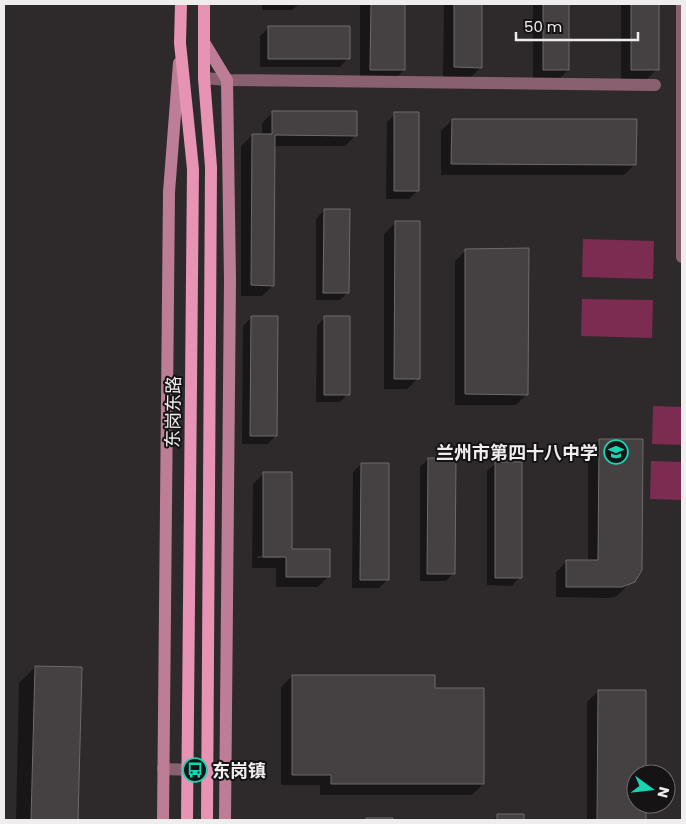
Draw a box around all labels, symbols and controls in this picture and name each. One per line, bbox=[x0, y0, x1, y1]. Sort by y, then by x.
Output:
scale bar bbox=[516, 10, 638, 42]
text: 50 m bbox=[524, 16, 562, 37]
street label: 东岗东路 bbox=[160, 376, 186, 448]
school or university icon: 兰州市第四十八中学 bbox=[603, 439, 629, 465]
place label: 兰州市第四十八中学 bbox=[436, 440, 598, 465]
bus stop icon: 东岗镇 bbox=[182, 757, 208, 783]
place label: 东岗镇 bbox=[212, 758, 266, 783]
north arrow bbox=[626, 764, 676, 814]
text: N bbox=[653, 785, 675, 800]

